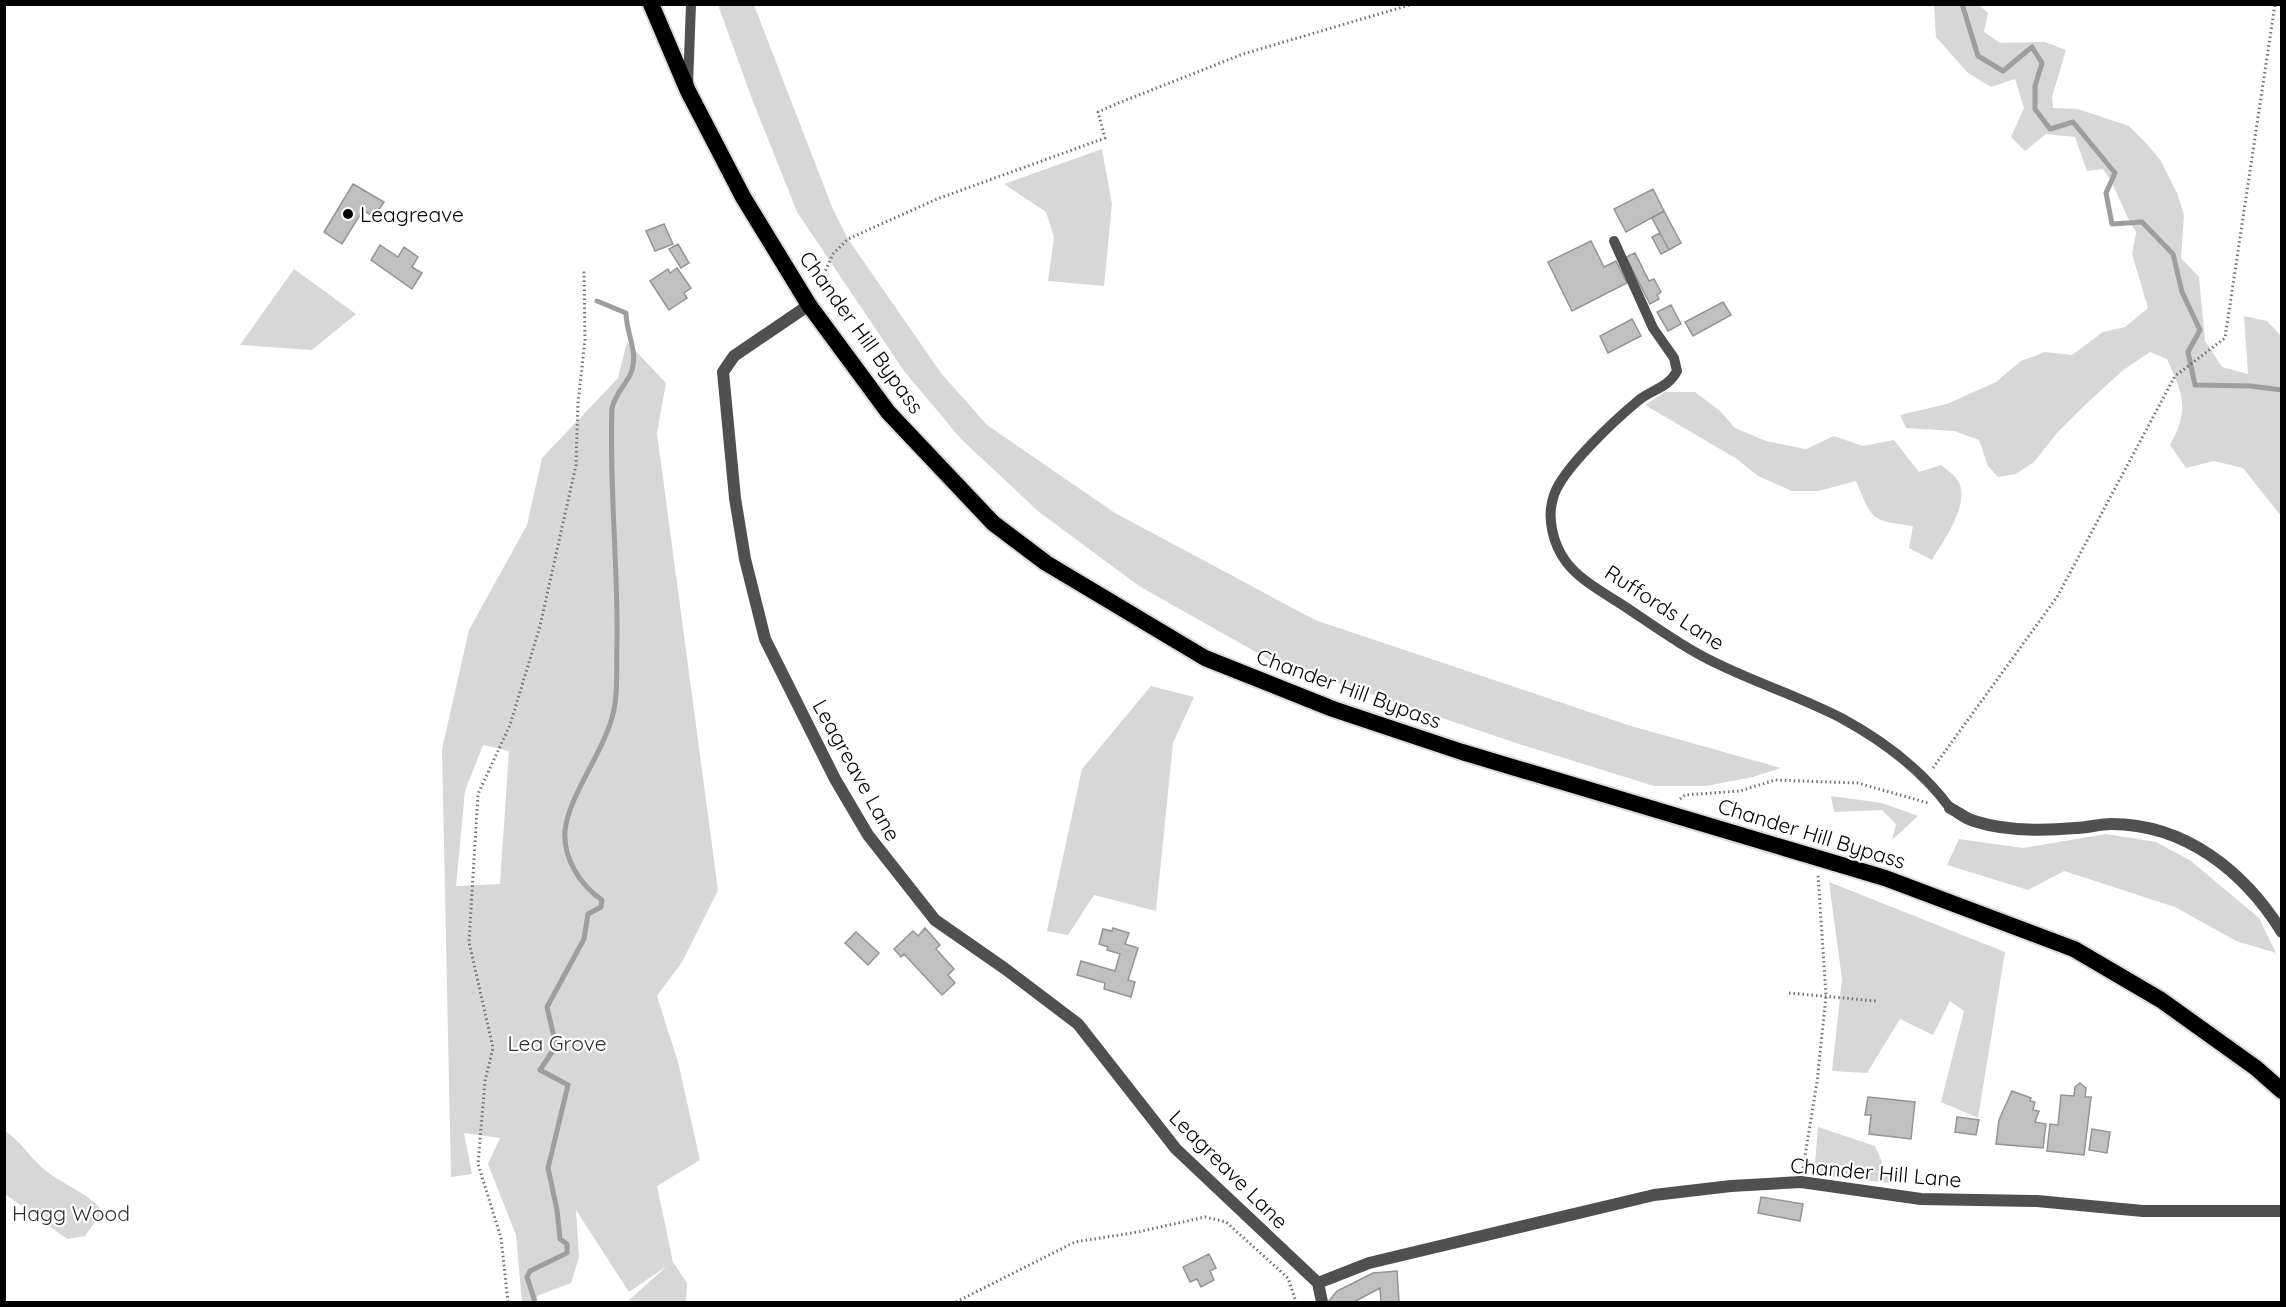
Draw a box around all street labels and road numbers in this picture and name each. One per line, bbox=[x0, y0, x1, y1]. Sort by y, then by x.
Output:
street label: Chander Hill Bypass bbox=[794, 246, 930, 418]
street label: Ruffords Lane bbox=[1600, 559, 1730, 655]
street label: Chander Hill Bypass bbox=[1253, 642, 1445, 734]
street label: Leagreave Lane bbox=[807, 695, 907, 845]
street label: Chander Hill Bypass bbox=[1715, 792, 1909, 874]
street label: Leagreave Lane bbox=[1164, 1104, 1294, 1234]
street label: Chander Hill Lane bbox=[1789, 1152, 1963, 1192]

